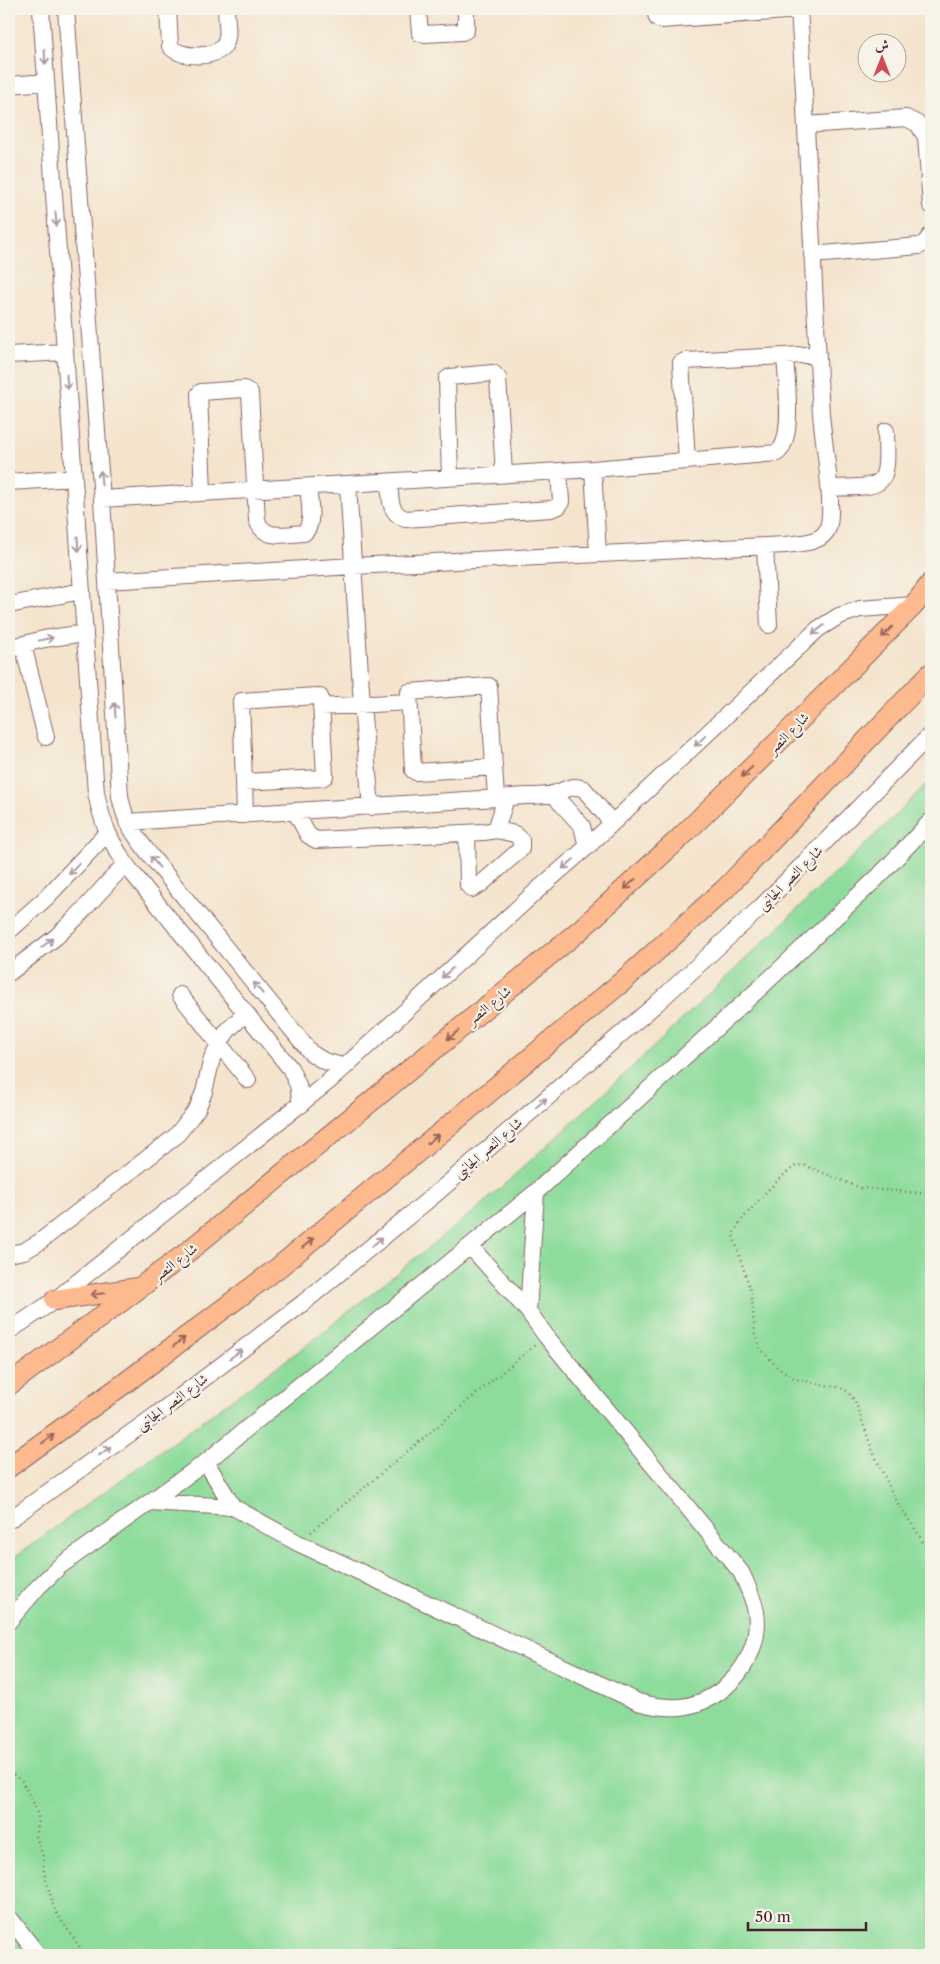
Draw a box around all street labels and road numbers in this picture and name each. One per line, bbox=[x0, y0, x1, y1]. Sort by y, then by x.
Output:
street label: شارع النصر bbox=[762, 708, 815, 761]
street label: شارع النصر الجانبى bbox=[754, 842, 829, 916]
street label: شارع النصر bbox=[462, 982, 517, 1032]
street label: شارع النصر الجانبى bbox=[450, 1113, 528, 1185]
street label: شارع النصر bbox=[147, 1239, 203, 1289]
street label: شارع النصر الجانبى bbox=[133, 1369, 213, 1437]

